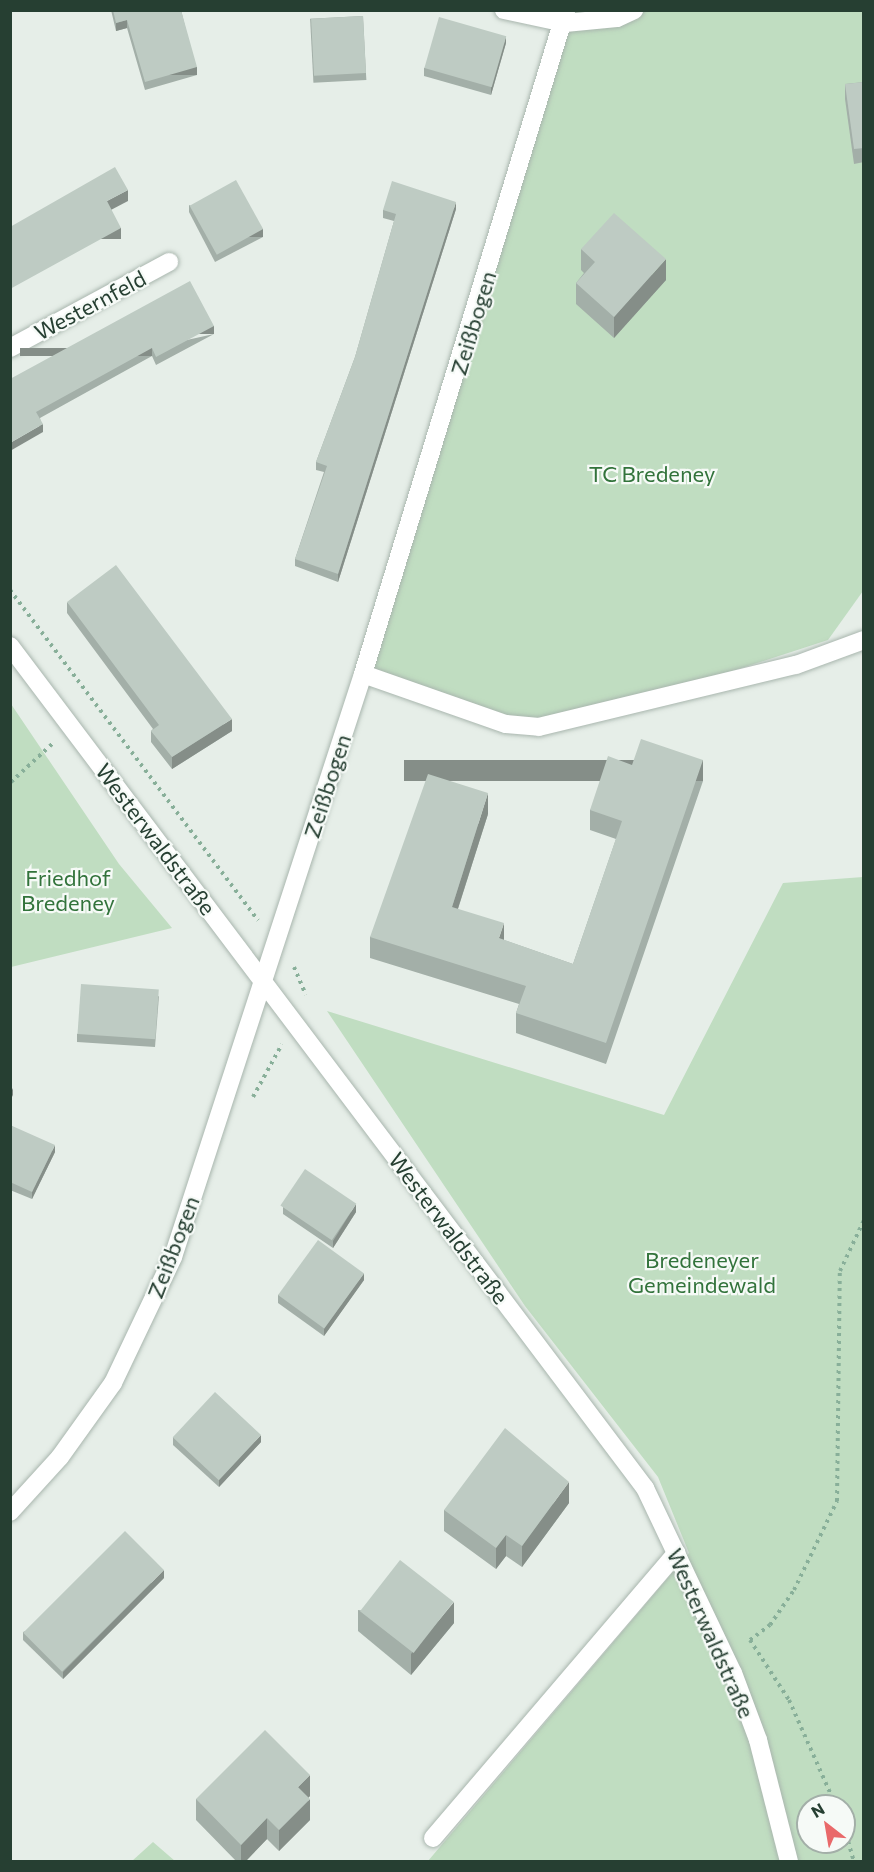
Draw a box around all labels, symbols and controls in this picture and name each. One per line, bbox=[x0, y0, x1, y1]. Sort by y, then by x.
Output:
street label: Westernfeld bbox=[30, 265, 150, 345]
street label: Zeißbogen bbox=[445, 268, 501, 378]
park label: TC Bredeney bbox=[589, 461, 715, 487]
street label: Zeißbogen bbox=[298, 731, 356, 841]
street label: Westerwaldstraße bbox=[90, 758, 222, 920]
park label: Friedhof Bredeney bbox=[21, 864, 115, 915]
street label: Westerwaldstraße bbox=[383, 1147, 515, 1309]
street label: Zeißbogen bbox=[141, 1192, 205, 1302]
park label: Bredeneyer Gemeindewald bbox=[628, 1246, 776, 1298]
street label: Westerwaldstraße bbox=[662, 1544, 760, 1722]
north arrow bbox=[796, 1794, 856, 1854]
text: N bbox=[807, 1799, 828, 1821]

